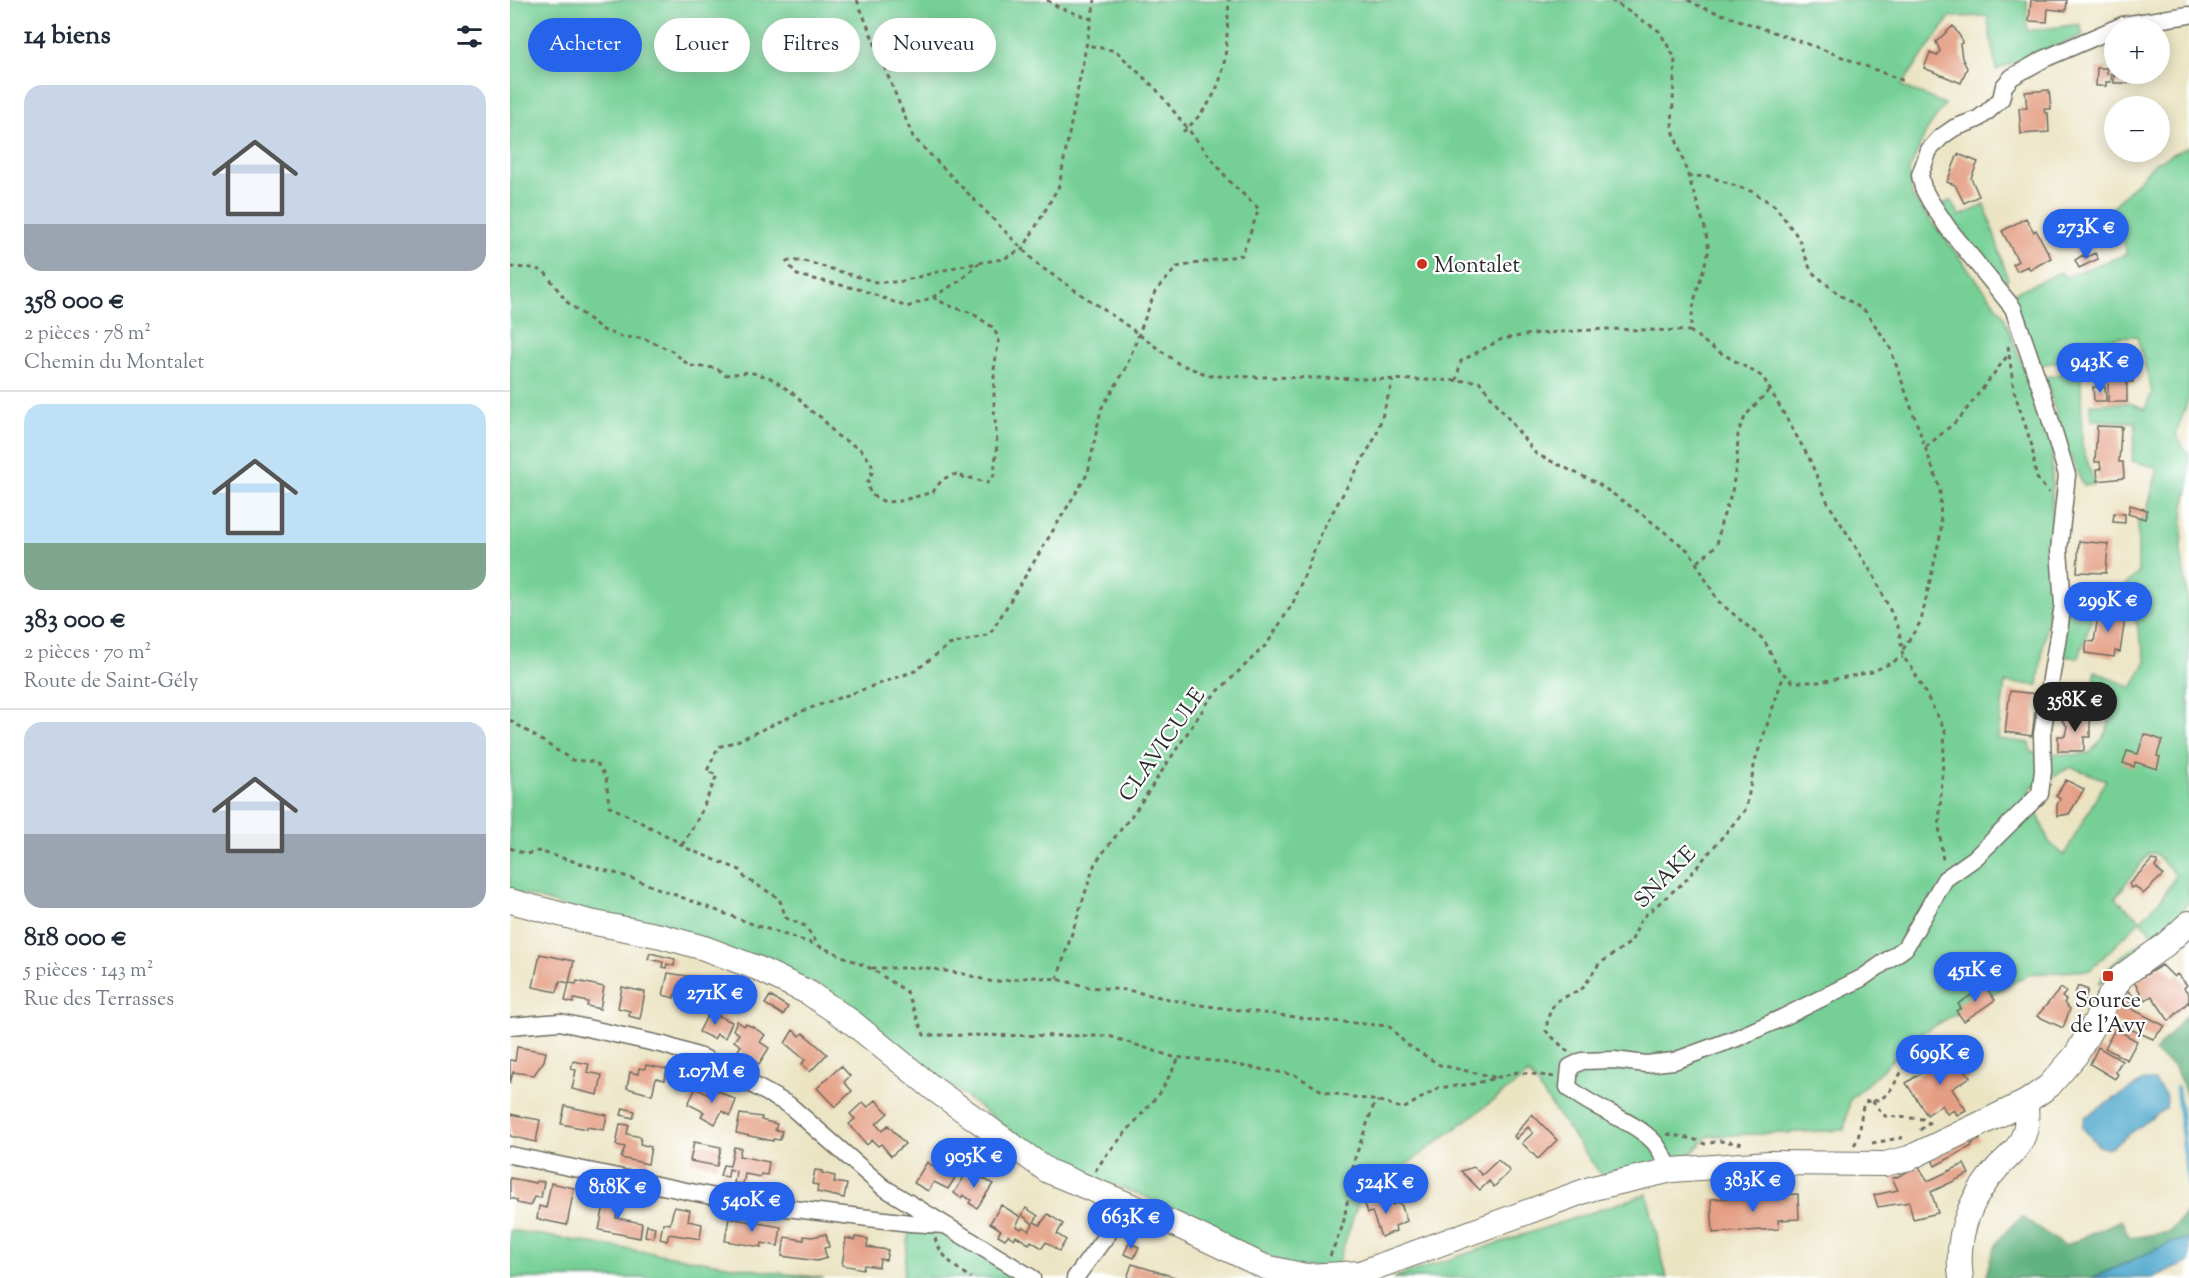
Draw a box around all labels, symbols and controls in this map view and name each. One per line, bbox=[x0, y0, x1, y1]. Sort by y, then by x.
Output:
text: 14 biens bbox=[24, 18, 111, 55]
chip: Acheter bbox=[528, 18, 642, 72]
chip: Louer bbox=[654, 18, 750, 72]
chip: Filtres bbox=[762, 18, 860, 72]
chip: Nouveau bbox=[872, 18, 996, 72]
map controls bbox=[2104, 18, 2170, 162]
button: + bbox=[2104, 18, 2170, 84]
icon: filters bbox=[453, 20, 486, 53]
button: − bbox=[2104, 96, 2170, 162]
icon: home bbox=[201, 124, 309, 232]
pin: 273K € bbox=[2037, 209, 2135, 260]
text: 273K € bbox=[2057, 214, 2115, 243]
place label: Montalet bbox=[1434, 251, 1520, 283]
marker: Montalet bbox=[1415, 257, 1429, 271]
text: 358 000 € bbox=[24, 283, 125, 320]
text: 2 pièces · 78 m² bbox=[24, 320, 151, 349]
pin: 943K € bbox=[2051, 343, 2149, 394]
text: 943K € bbox=[2071, 348, 2129, 377]
text: Chemin du Montalet bbox=[24, 349, 204, 378]
icon: home bbox=[201, 443, 309, 551]
pin: 299K € bbox=[2059, 582, 2157, 633]
text: 299K € bbox=[2078, 587, 2138, 616]
text: 383 000 € bbox=[24, 602, 126, 639]
text: 2 pièces · 70 m² bbox=[24, 639, 151, 668]
text: Route de Saint-Gély bbox=[24, 668, 198, 697]
street label: CLAVICULE bbox=[1112, 682, 1215, 809]
pin: 358K € bbox=[2026, 682, 2124, 733]
text: 358K € bbox=[2047, 687, 2103, 716]
icon: home bbox=[201, 761, 309, 869]
street label: SNAKE bbox=[1628, 840, 1705, 917]
text: 818 000 € bbox=[24, 920, 127, 957]
pin: 451K € bbox=[1926, 952, 2024, 1003]
text: 5 pièces · 143 m² bbox=[24, 957, 153, 986]
text: 451K € bbox=[1948, 957, 2002, 986]
marker: Source de l'Avy bbox=[2101, 969, 2115, 983]
pin: 271K € bbox=[666, 975, 764, 1026]
text: 271K € bbox=[686, 980, 744, 1009]
text: Rue des Terrasses bbox=[24, 986, 174, 1015]
place label: Source de l'Avy bbox=[2070, 986, 2146, 1043]
pin: 699K € bbox=[1891, 1035, 1989, 1086]
text: 699K € bbox=[1910, 1040, 1970, 1069]
pin: 1.07M € bbox=[657, 1053, 767, 1104]
text: 1.07M € bbox=[679, 1058, 745, 1087]
pin: 905K € bbox=[925, 1138, 1023, 1189]
text: 905K € bbox=[945, 1143, 1003, 1172]
pin: 383K € bbox=[1704, 1162, 1802, 1213]
pin: 524K € bbox=[1337, 1164, 1435, 1215]
text: 383K € bbox=[1724, 1167, 1782, 1196]
pin: 818K € bbox=[569, 1169, 667, 1220]
text: 524K € bbox=[1357, 1169, 1415, 1198]
text: 818K € bbox=[589, 1174, 647, 1203]
pin: 540K € bbox=[703, 1182, 801, 1233]
text: 540K € bbox=[723, 1187, 781, 1216]
pin: 663K € bbox=[1082, 1199, 1180, 1250]
text: 663K € bbox=[1102, 1204, 1160, 1233]

